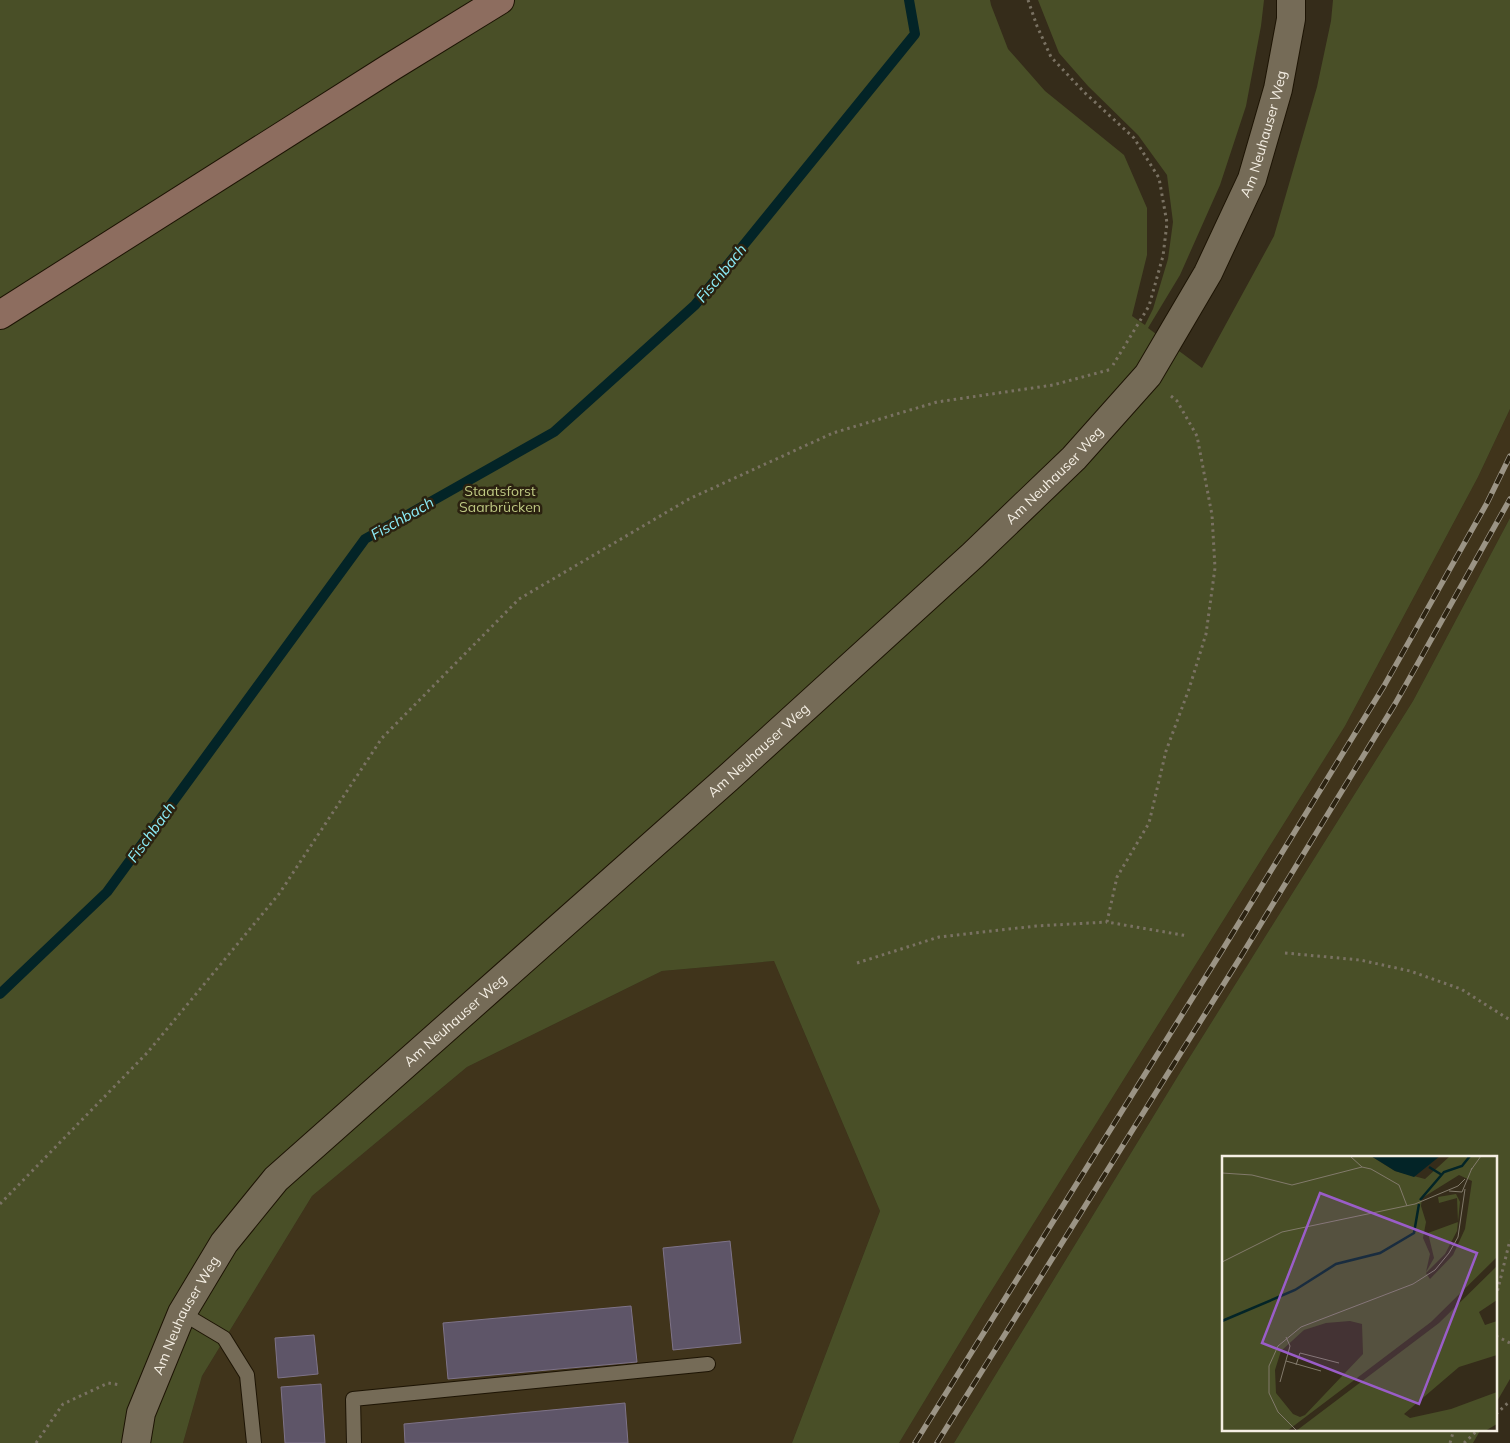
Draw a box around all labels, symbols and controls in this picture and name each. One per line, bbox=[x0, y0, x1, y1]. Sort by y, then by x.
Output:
street label: Am Neuhauser Weg bbox=[1236, 69, 1290, 200]
water label: Fischbach bbox=[692, 240, 750, 306]
street label: Am Neuhauser Weg bbox=[1002, 423, 1107, 528]
park label: Staatsforst Saarbrücken bbox=[459, 482, 541, 516]
water label: Fischbach bbox=[367, 492, 437, 544]
street label: Am Neuhauser Weg bbox=[704, 699, 813, 801]
water label: Fischbach bbox=[123, 798, 179, 866]
street label: Am Neuhauser Weg bbox=[400, 970, 510, 1070]
inset map bbox=[1222, 1156, 1498, 1430]
street label: Am Neuhauser Weg bbox=[149, 1253, 223, 1378]

